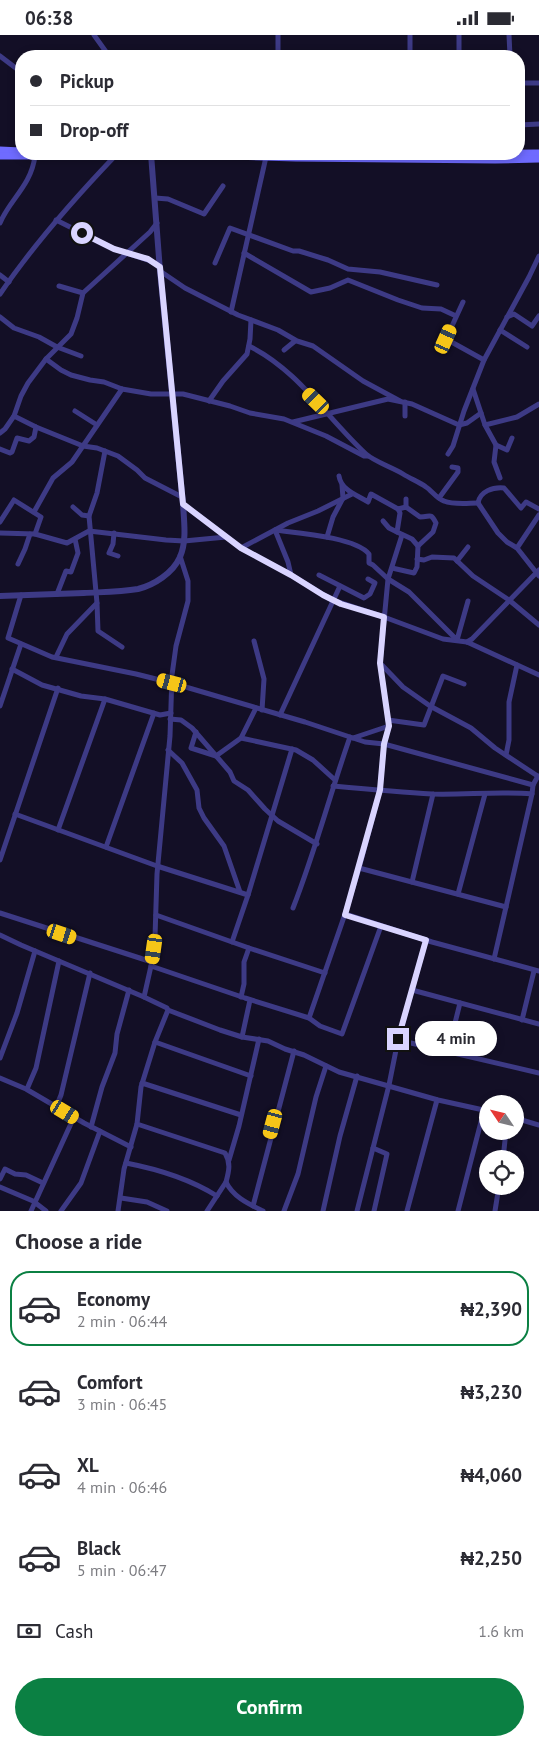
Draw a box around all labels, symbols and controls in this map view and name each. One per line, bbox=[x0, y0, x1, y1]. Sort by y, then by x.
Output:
text: 06:38 bbox=[25, 6, 73, 30]
text: Pickup bbox=[60, 69, 114, 93]
text: Drop-off bbox=[60, 118, 128, 142]
route start bbox=[71, 222, 93, 244]
car bbox=[433, 322, 458, 356]
car bbox=[299, 385, 332, 417]
car bbox=[155, 672, 188, 694]
car bbox=[45, 922, 78, 946]
car bbox=[144, 933, 163, 965]
callout: 4 min bbox=[416, 1021, 498, 1057]
route end bbox=[387, 1028, 409, 1050]
text: 4 min bbox=[436, 1028, 476, 1048]
north arrow bbox=[479, 1095, 524, 1140]
map controls bbox=[479, 1095, 524, 1195]
car bbox=[48, 1098, 81, 1126]
car bbox=[261, 1108, 284, 1140]
button: locate bbox=[479, 1150, 524, 1195]
text: Choose a ride bbox=[15, 1227, 142, 1255]
icon: car bbox=[17, 1286, 62, 1331]
text: Economy bbox=[77, 1287, 150, 1311]
text: ₦2,390 bbox=[460, 1297, 522, 1321]
text: 2 min · 06:44 bbox=[77, 1311, 167, 1331]
icon: car bbox=[17, 1369, 62, 1414]
text: Comfort bbox=[77, 1370, 143, 1394]
text: ₦3,230 bbox=[460, 1380, 522, 1404]
text: 3 min · 06:45 bbox=[77, 1394, 167, 1414]
icon: car bbox=[17, 1452, 62, 1497]
text: XL bbox=[77, 1453, 99, 1477]
text: ₦4,060 bbox=[460, 1463, 522, 1487]
text: 4 min · 06:46 bbox=[77, 1477, 167, 1497]
icon: car bbox=[17, 1535, 62, 1580]
text: Black bbox=[77, 1536, 121, 1560]
text: ₦2,250 bbox=[460, 1546, 522, 1570]
text: 5 min · 06:47 bbox=[77, 1560, 167, 1580]
icon: cash bbox=[15, 1617, 43, 1645]
text: Cash bbox=[55, 1619, 93, 1643]
text: 1.6 km bbox=[478, 1621, 524, 1641]
button: Confirm bbox=[15, 1678, 524, 1736]

